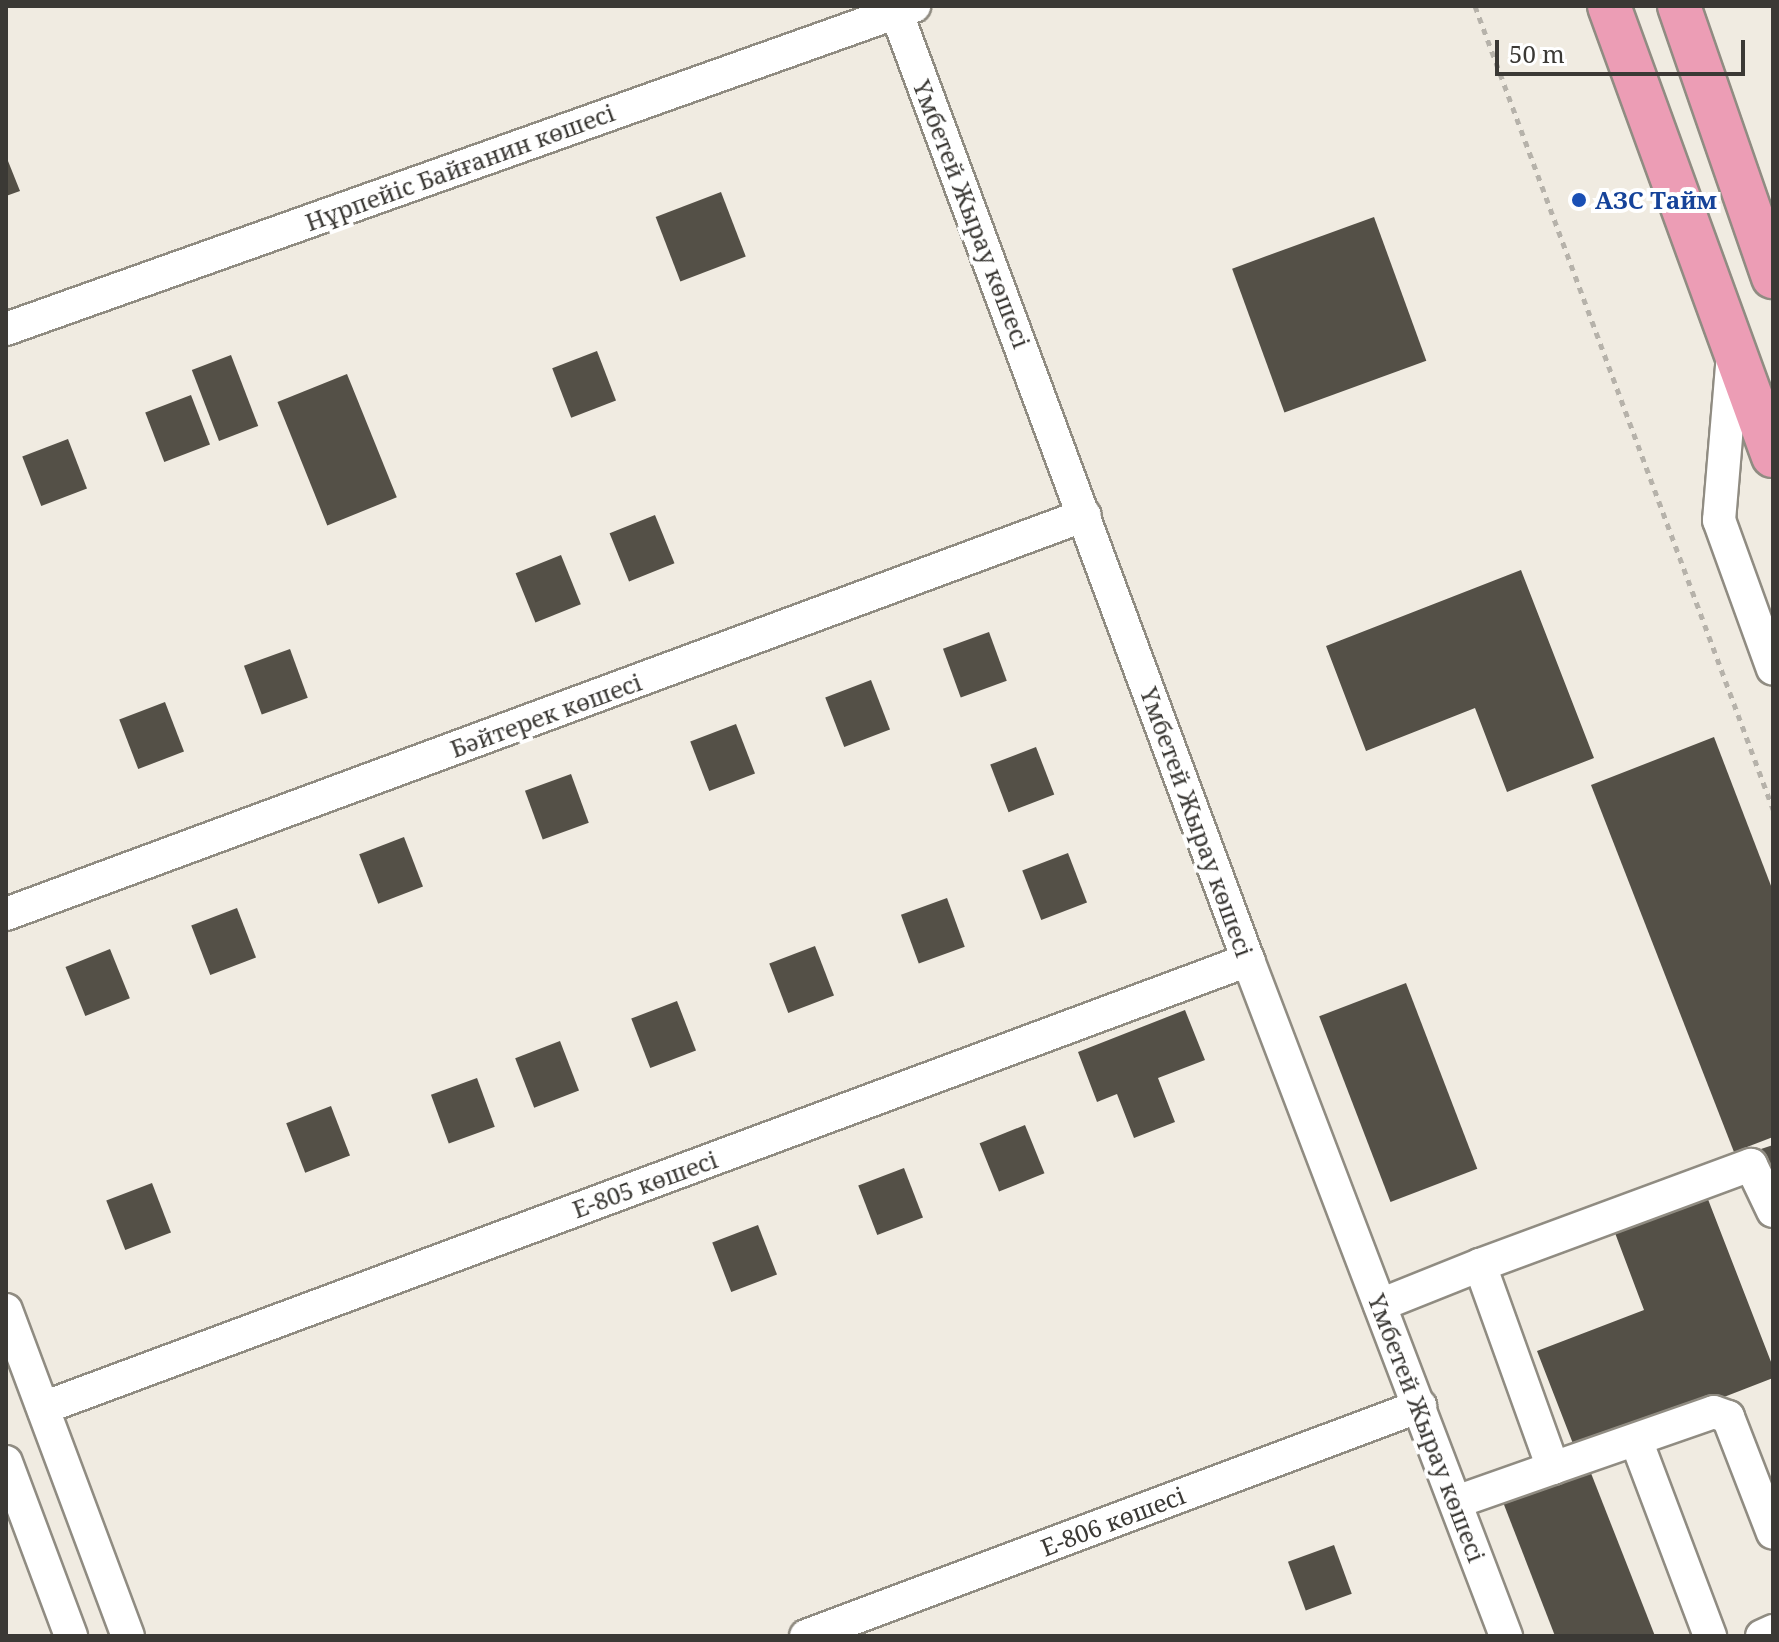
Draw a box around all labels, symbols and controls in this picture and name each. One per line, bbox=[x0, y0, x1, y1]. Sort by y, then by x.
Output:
scale bar bbox=[1499, 24, 1749, 74]
text: 50 m bbox=[1509, 37, 1565, 70]
street label: Үмбетей Жырау көшесі bbox=[907, 76, 1037, 352]
street label: Нұрпейіс Байғанин көшесі bbox=[301, 97, 619, 237]
place label: АЗС Тайм bbox=[1595, 186, 1717, 214]
marker: АЗС Тайм bbox=[1570, 191, 1588, 209]
street label: Бәйтерек көшесі bbox=[446, 667, 646, 763]
street label: Үмбетей Жырау көшесі bbox=[1135, 683, 1259, 961]
street label: Е-805 көшесі bbox=[568, 1144, 722, 1224]
street label: Үмбетей Жырау көшесі bbox=[1362, 1290, 1492, 1566]
street label: Е-806 көшесі bbox=[1037, 1480, 1189, 1562]

